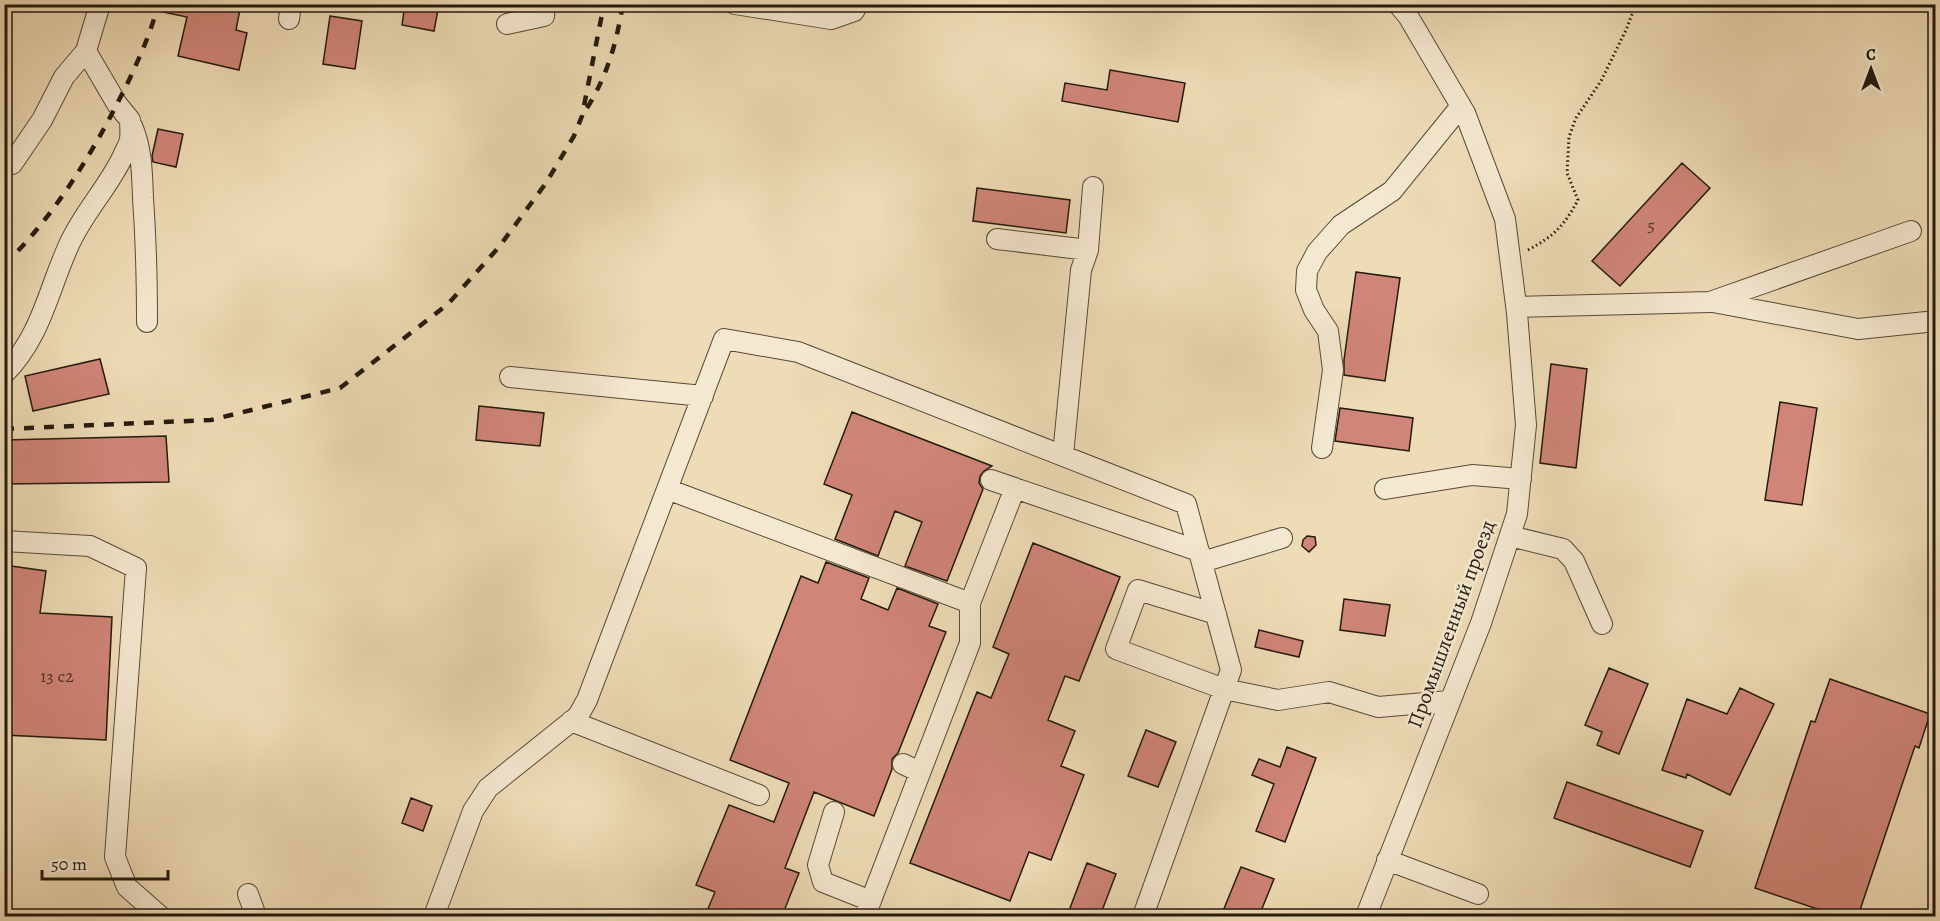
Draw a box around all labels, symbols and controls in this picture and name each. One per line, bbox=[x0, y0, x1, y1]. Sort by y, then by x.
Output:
north arrow bbox=[1841, 39, 1901, 99]
text: С bbox=[1866, 44, 1876, 66]
house number: 5 bbox=[1647, 213, 1655, 237]
street label: Промышленный проезд bbox=[1400, 516, 1502, 732]
house number: 13 с2 bbox=[40, 664, 74, 688]
scale bar bbox=[42, 843, 168, 881]
text: 50 m bbox=[51, 852, 87, 876]

